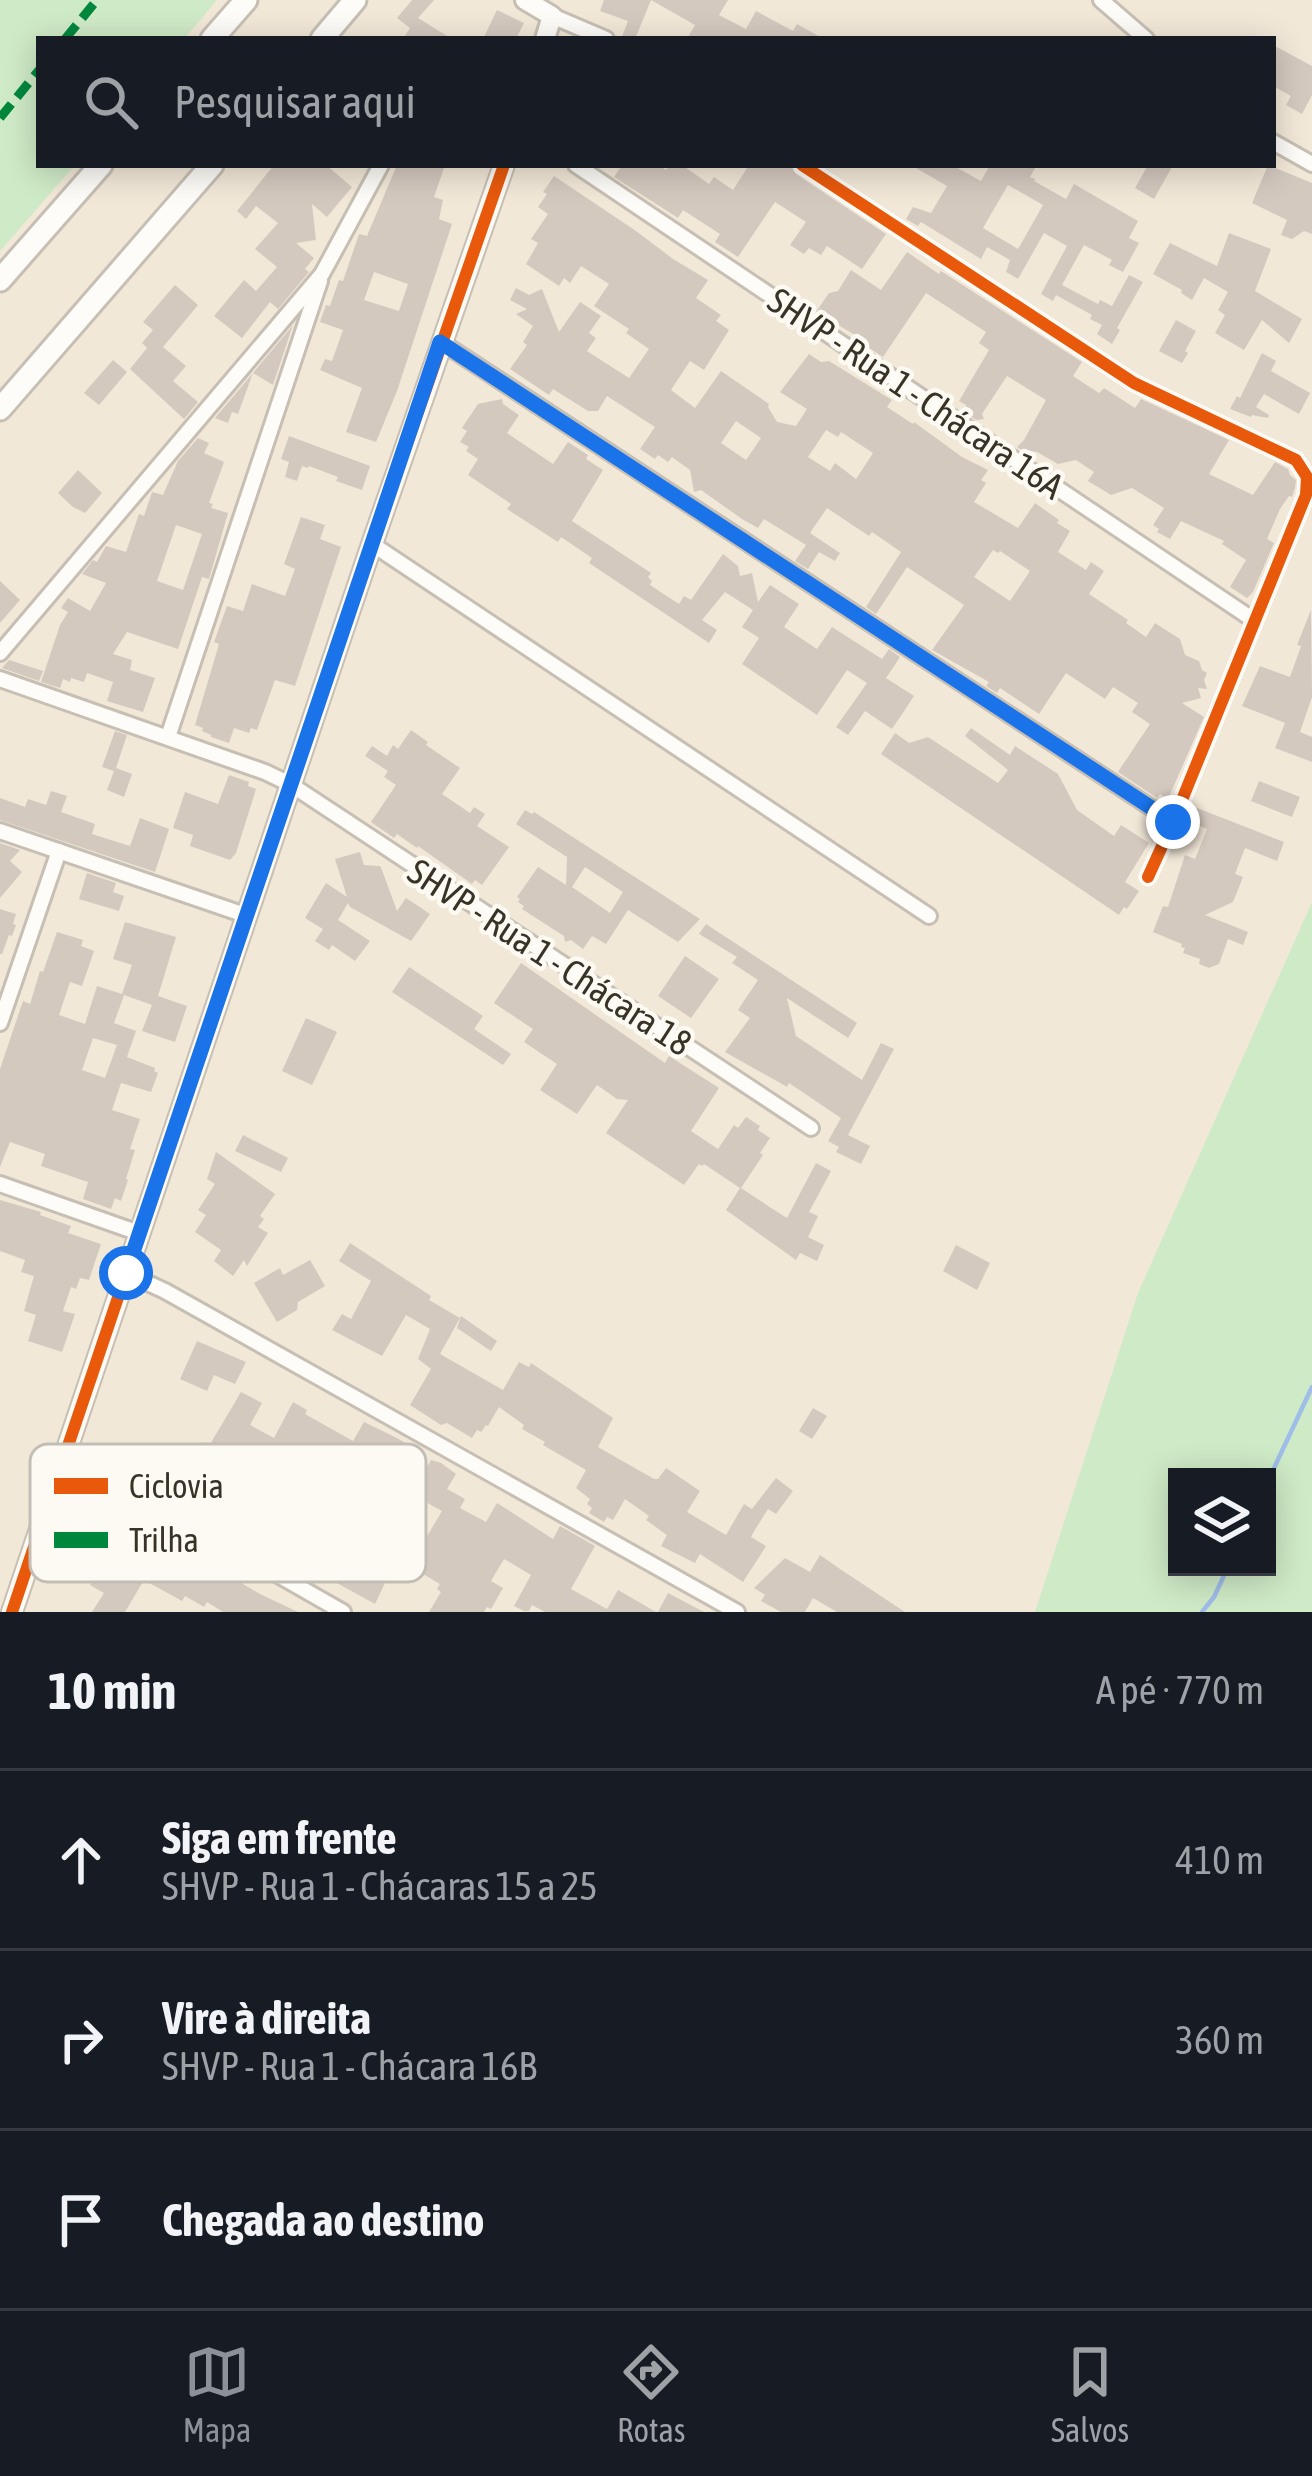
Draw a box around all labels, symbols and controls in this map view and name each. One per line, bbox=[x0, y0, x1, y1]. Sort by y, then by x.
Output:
search box bbox=[36, 36, 1276, 168]
icon: search bbox=[78, 69, 144, 135]
text: Pesquisar aqui bbox=[174, 76, 416, 128]
street label: SHVP - Rua 1 - Chácara 16A bbox=[761, 279, 1072, 507]
route end bbox=[1146, 795, 1200, 849]
street label: SHVP - Rua 1 - Chácara 18 bbox=[401, 850, 699, 1064]
route start bbox=[99, 1246, 153, 1300]
legend bbox=[30, 1444, 426, 1582]
text: Ciclovia bbox=[129, 1467, 224, 1505]
map controls bbox=[1168, 1468, 1276, 1576]
button: layers bbox=[1168, 1468, 1276, 1576]
text: Trilha bbox=[129, 1521, 199, 1559]
text: 10 min bbox=[48, 1661, 176, 1720]
text: A pé · 770 m bbox=[1096, 1668, 1264, 1712]
text: Siga em frente bbox=[162, 1812, 397, 1864]
icon: ahead bbox=[48, 1827, 114, 1893]
text: 410 m bbox=[1176, 1838, 1264, 1882]
text: SHVP - Rua 1 - Chácaras 15 a 25 bbox=[162, 1864, 598, 1908]
text: Vire à direita bbox=[162, 1992, 371, 2044]
icon: right bbox=[48, 2007, 114, 2073]
text: 360 m bbox=[1176, 2018, 1264, 2062]
text: SHVP - Rua 1 - Chácara 16B bbox=[162, 2044, 537, 2088]
icon: arrive bbox=[48, 2187, 114, 2253]
text: Chegada ao destino bbox=[162, 2194, 484, 2246]
tab: Mapa bbox=[183, 2339, 251, 2449]
tab: Rotas bbox=[617, 2339, 685, 2449]
tab: Salvos bbox=[1051, 2339, 1129, 2449]

